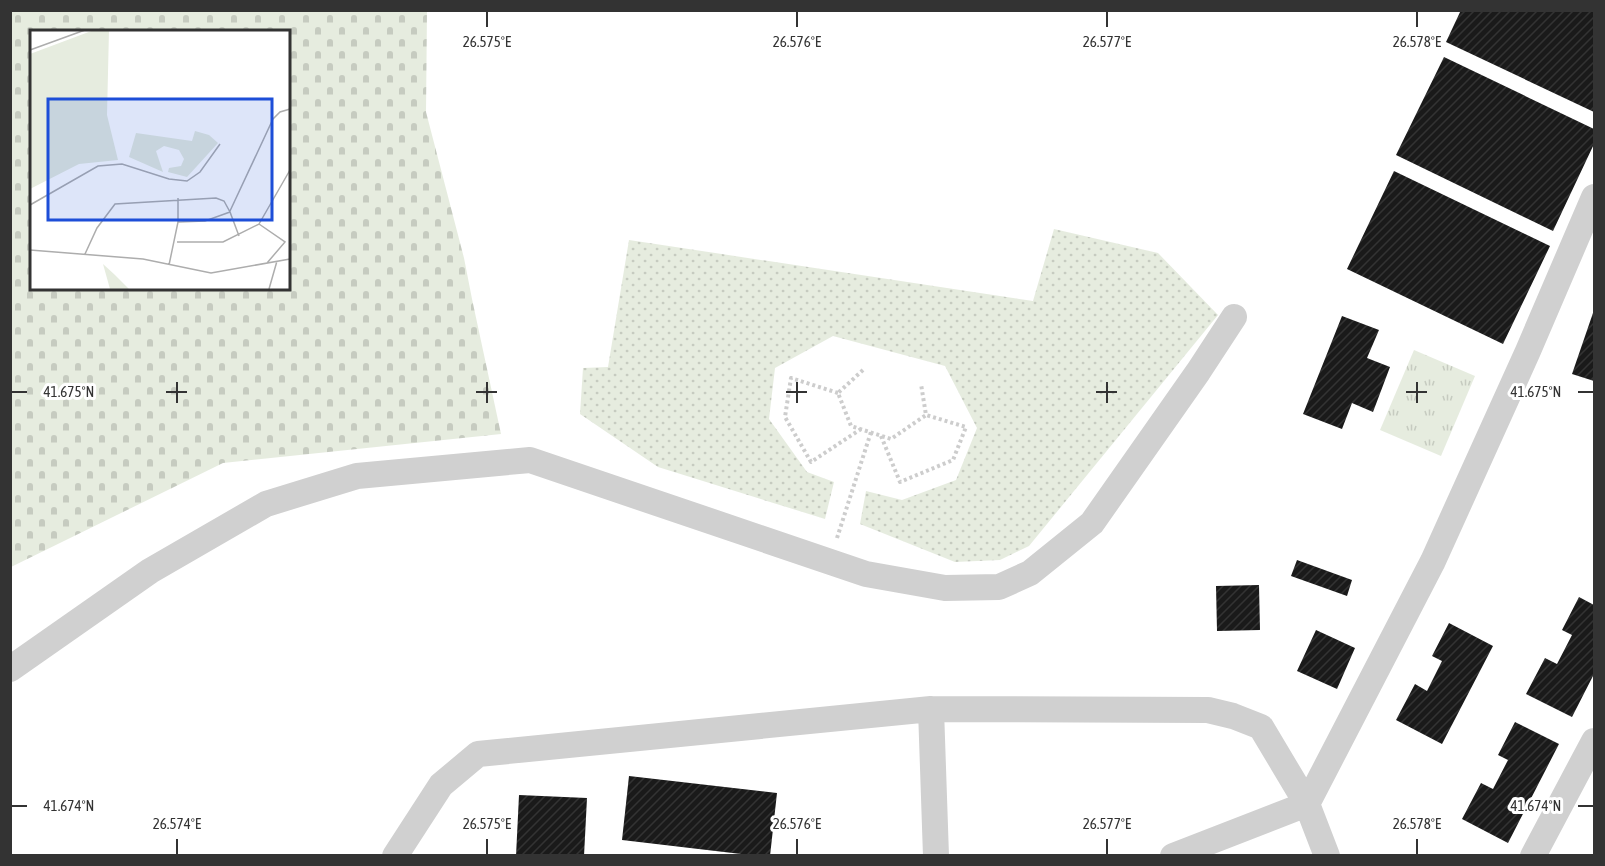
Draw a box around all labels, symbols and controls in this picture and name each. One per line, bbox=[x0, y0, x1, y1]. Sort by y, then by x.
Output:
inset map bbox=[30, 30, 290, 290]
text: 26.575°E bbox=[463, 33, 512, 50]
text: 26.576°E bbox=[773, 33, 822, 50]
text: 26.577°E bbox=[1083, 33, 1132, 50]
text: 26.578°E bbox=[1393, 33, 1442, 50]
text: 41.675°N bbox=[44, 383, 94, 400]
text: 41.675°N bbox=[1511, 383, 1561, 400]
text: 41.674°N bbox=[44, 797, 94, 814]
text: 41.674°N bbox=[1511, 797, 1561, 814]
text: 26.574°E bbox=[153, 815, 202, 832]
text: 26.575°E bbox=[463, 815, 512, 832]
text: 26.576°E bbox=[773, 815, 822, 832]
text: 26.577°E bbox=[1083, 815, 1132, 832]
text: 26.578°E bbox=[1393, 815, 1442, 832]

